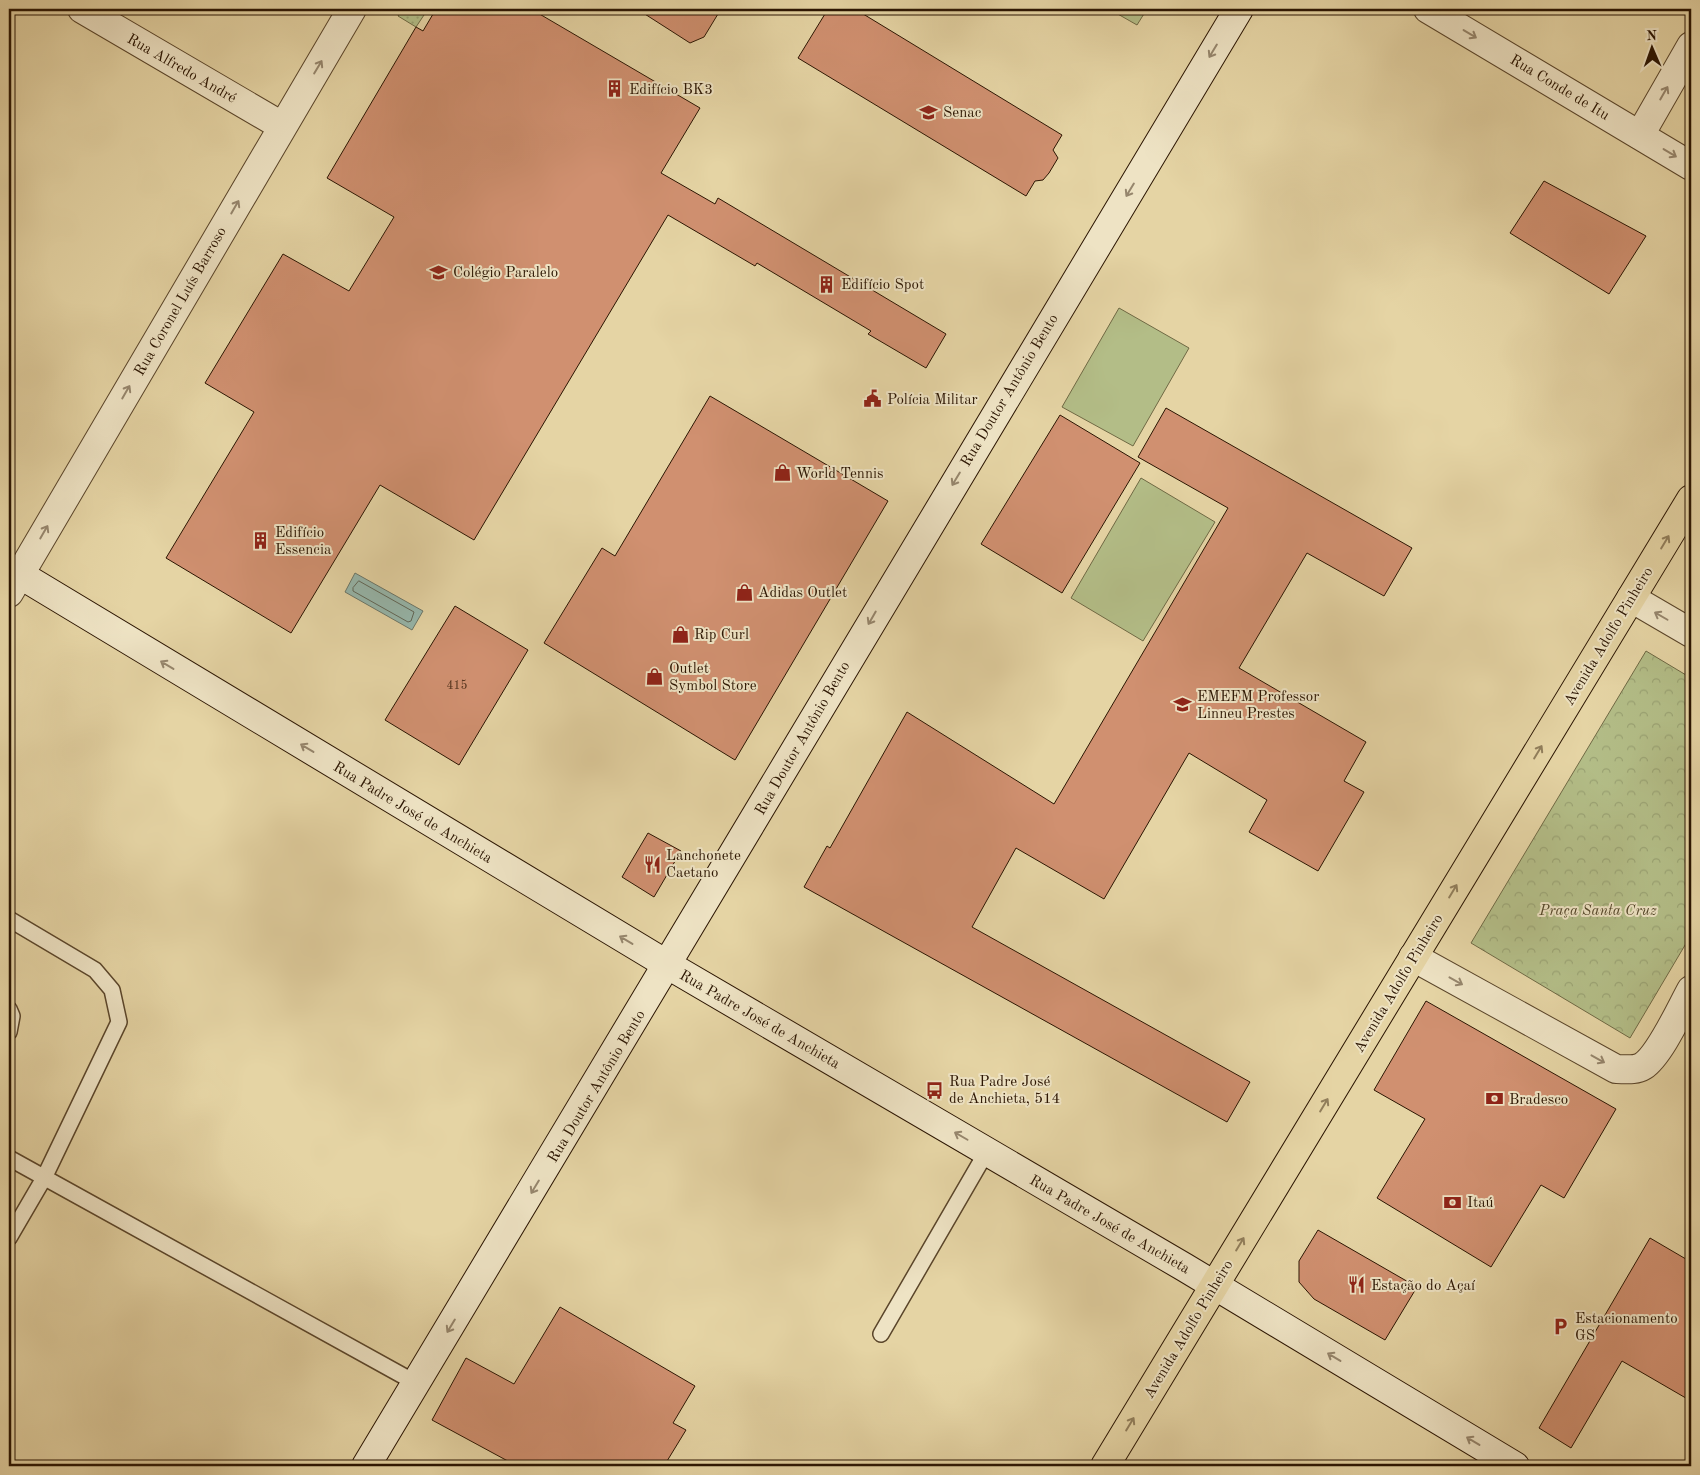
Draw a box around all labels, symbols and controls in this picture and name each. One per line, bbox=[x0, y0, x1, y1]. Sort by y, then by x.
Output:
north arrow bbox=[1628, 22, 1678, 72]
one-way arrow bbox=[1463, 29, 1477, 39]
text: N bbox=[1646, 29, 1657, 43]
street label: Rua Alfredo André bbox=[124, 32, 239, 107]
one-way arrow bbox=[1208, 43, 1218, 57]
street label: Rua Conde de Itu bbox=[1507, 53, 1612, 124]
one-way arrow bbox=[313, 60, 323, 74]
building icon: Edifício BK3 bbox=[605, 79, 625, 99]
place label: Edifício BK3 bbox=[629, 83, 713, 98]
one-way arrow bbox=[1660, 86, 1670, 100]
school or university icon: Senac bbox=[919, 102, 939, 122]
place label: Senac bbox=[943, 106, 982, 121]
one-way arrow bbox=[1662, 148, 1676, 158]
one-way arrow bbox=[1124, 182, 1134, 196]
one-way arrow bbox=[230, 199, 240, 214]
street label: Rua Coronel Luís Barroso bbox=[133, 225, 230, 379]
school or university icon: Colégio Paralelo bbox=[429, 262, 449, 282]
place label: Colégio Paralelo bbox=[453, 266, 558, 281]
building icon: Edifício Spot bbox=[817, 274, 837, 294]
place label: Edifício Spot bbox=[841, 278, 924, 293]
street label: Rua Doutor Antônio Bento bbox=[959, 312, 1062, 469]
one-way arrow bbox=[122, 386, 132, 400]
public building icon: Polícia Militar bbox=[863, 389, 883, 409]
place label: Polícia Militar bbox=[887, 393, 978, 408]
shop icon: World Tennis bbox=[772, 463, 792, 483]
place label: World Tennis bbox=[796, 467, 884, 482]
one-way arrow bbox=[950, 471, 960, 485]
one-way arrow bbox=[40, 526, 50, 540]
place label: Edifício Essencia bbox=[275, 526, 332, 558]
building icon: Edifício Essencia bbox=[251, 531, 271, 551]
one-way arrow bbox=[1661, 535, 1671, 549]
street label: Avenida Adolfo Pinheiro bbox=[1562, 565, 1657, 709]
shop icon: Adidas Outlet bbox=[734, 582, 754, 602]
place label: Adidas Outlet bbox=[758, 586, 847, 601]
one-way arrow bbox=[1654, 610, 1669, 620]
one-way arrow bbox=[867, 611, 877, 625]
shop icon: Rip Curl bbox=[670, 624, 690, 644]
place label: Rip Curl bbox=[694, 628, 749, 643]
one-way arrow bbox=[161, 659, 175, 669]
street label: Rua Doutor Antônio Bento bbox=[753, 659, 853, 818]
place label: Outlet Symbol Store bbox=[669, 662, 757, 694]
shop icon: Outlet Symbol Store bbox=[645, 667, 665, 687]
house number: 415 bbox=[447, 679, 467, 692]
place label: EMEFM Professor Linneu Prestes bbox=[1197, 690, 1319, 722]
school or university icon: EMEFM Professor Linneu Prestes bbox=[1173, 695, 1193, 715]
one-way arrow bbox=[300, 743, 314, 753]
one-way arrow bbox=[1533, 745, 1543, 759]
street label: Rua Padre José de Anchieta bbox=[330, 760, 495, 867]
place label: Lanchonete Caetano bbox=[666, 849, 741, 881]
restaurant icon: Lanchonete Caetano bbox=[642, 854, 662, 874]
one-way arrow bbox=[1449, 884, 1459, 898]
park label: Praça Santa Cruz bbox=[1538, 904, 1657, 919]
street label: Avenida Adolfo Pinheiro bbox=[1352, 912, 1447, 1056]
one-way arrow bbox=[619, 935, 633, 945]
street label: Rua Padre José de Anchieta bbox=[677, 968, 842, 1073]
one-way arrow bbox=[1448, 977, 1463, 986]
street label: Rua Doutor Antônio Bento bbox=[546, 1008, 649, 1165]
one-way arrow bbox=[1591, 1054, 1606, 1064]
place label: Rua Padre José de Anchieta, 514 bbox=[949, 1075, 1060, 1107]
bus stop icon: Rua Padre José de Anchieta, 514 bbox=[925, 1080, 945, 1100]
bank icon: Bradesco bbox=[1485, 1089, 1505, 1109]
place label: Bradesco bbox=[1509, 1093, 1568, 1108]
one-way arrow bbox=[1319, 1098, 1329, 1112]
one-way arrow bbox=[955, 1131, 969, 1141]
street label: Rua Padre José de Anchieta bbox=[1027, 1173, 1192, 1278]
one-way arrow bbox=[529, 1180, 539, 1194]
bank icon: Itaú bbox=[1443, 1192, 1463, 1212]
place label: Itaú bbox=[1467, 1196, 1494, 1211]
one-way arrow bbox=[1235, 1237, 1245, 1251]
street label: Avenida Adolfo Pinheiro bbox=[1142, 1258, 1237, 1402]
restaurant icon: Estação do Açaí bbox=[1347, 1275, 1367, 1295]
place label: Estação do Açaí bbox=[1371, 1279, 1476, 1294]
place label: Estacionamento GS bbox=[1575, 1312, 1678, 1344]
parking icon: Estacionamento GS bbox=[1551, 1317, 1571, 1337]
one-way arrow bbox=[445, 1319, 455, 1333]
one-way arrow bbox=[1327, 1352, 1341, 1362]
one-way arrow bbox=[1125, 1418, 1135, 1432]
one-way arrow bbox=[1467, 1436, 1481, 1446]

